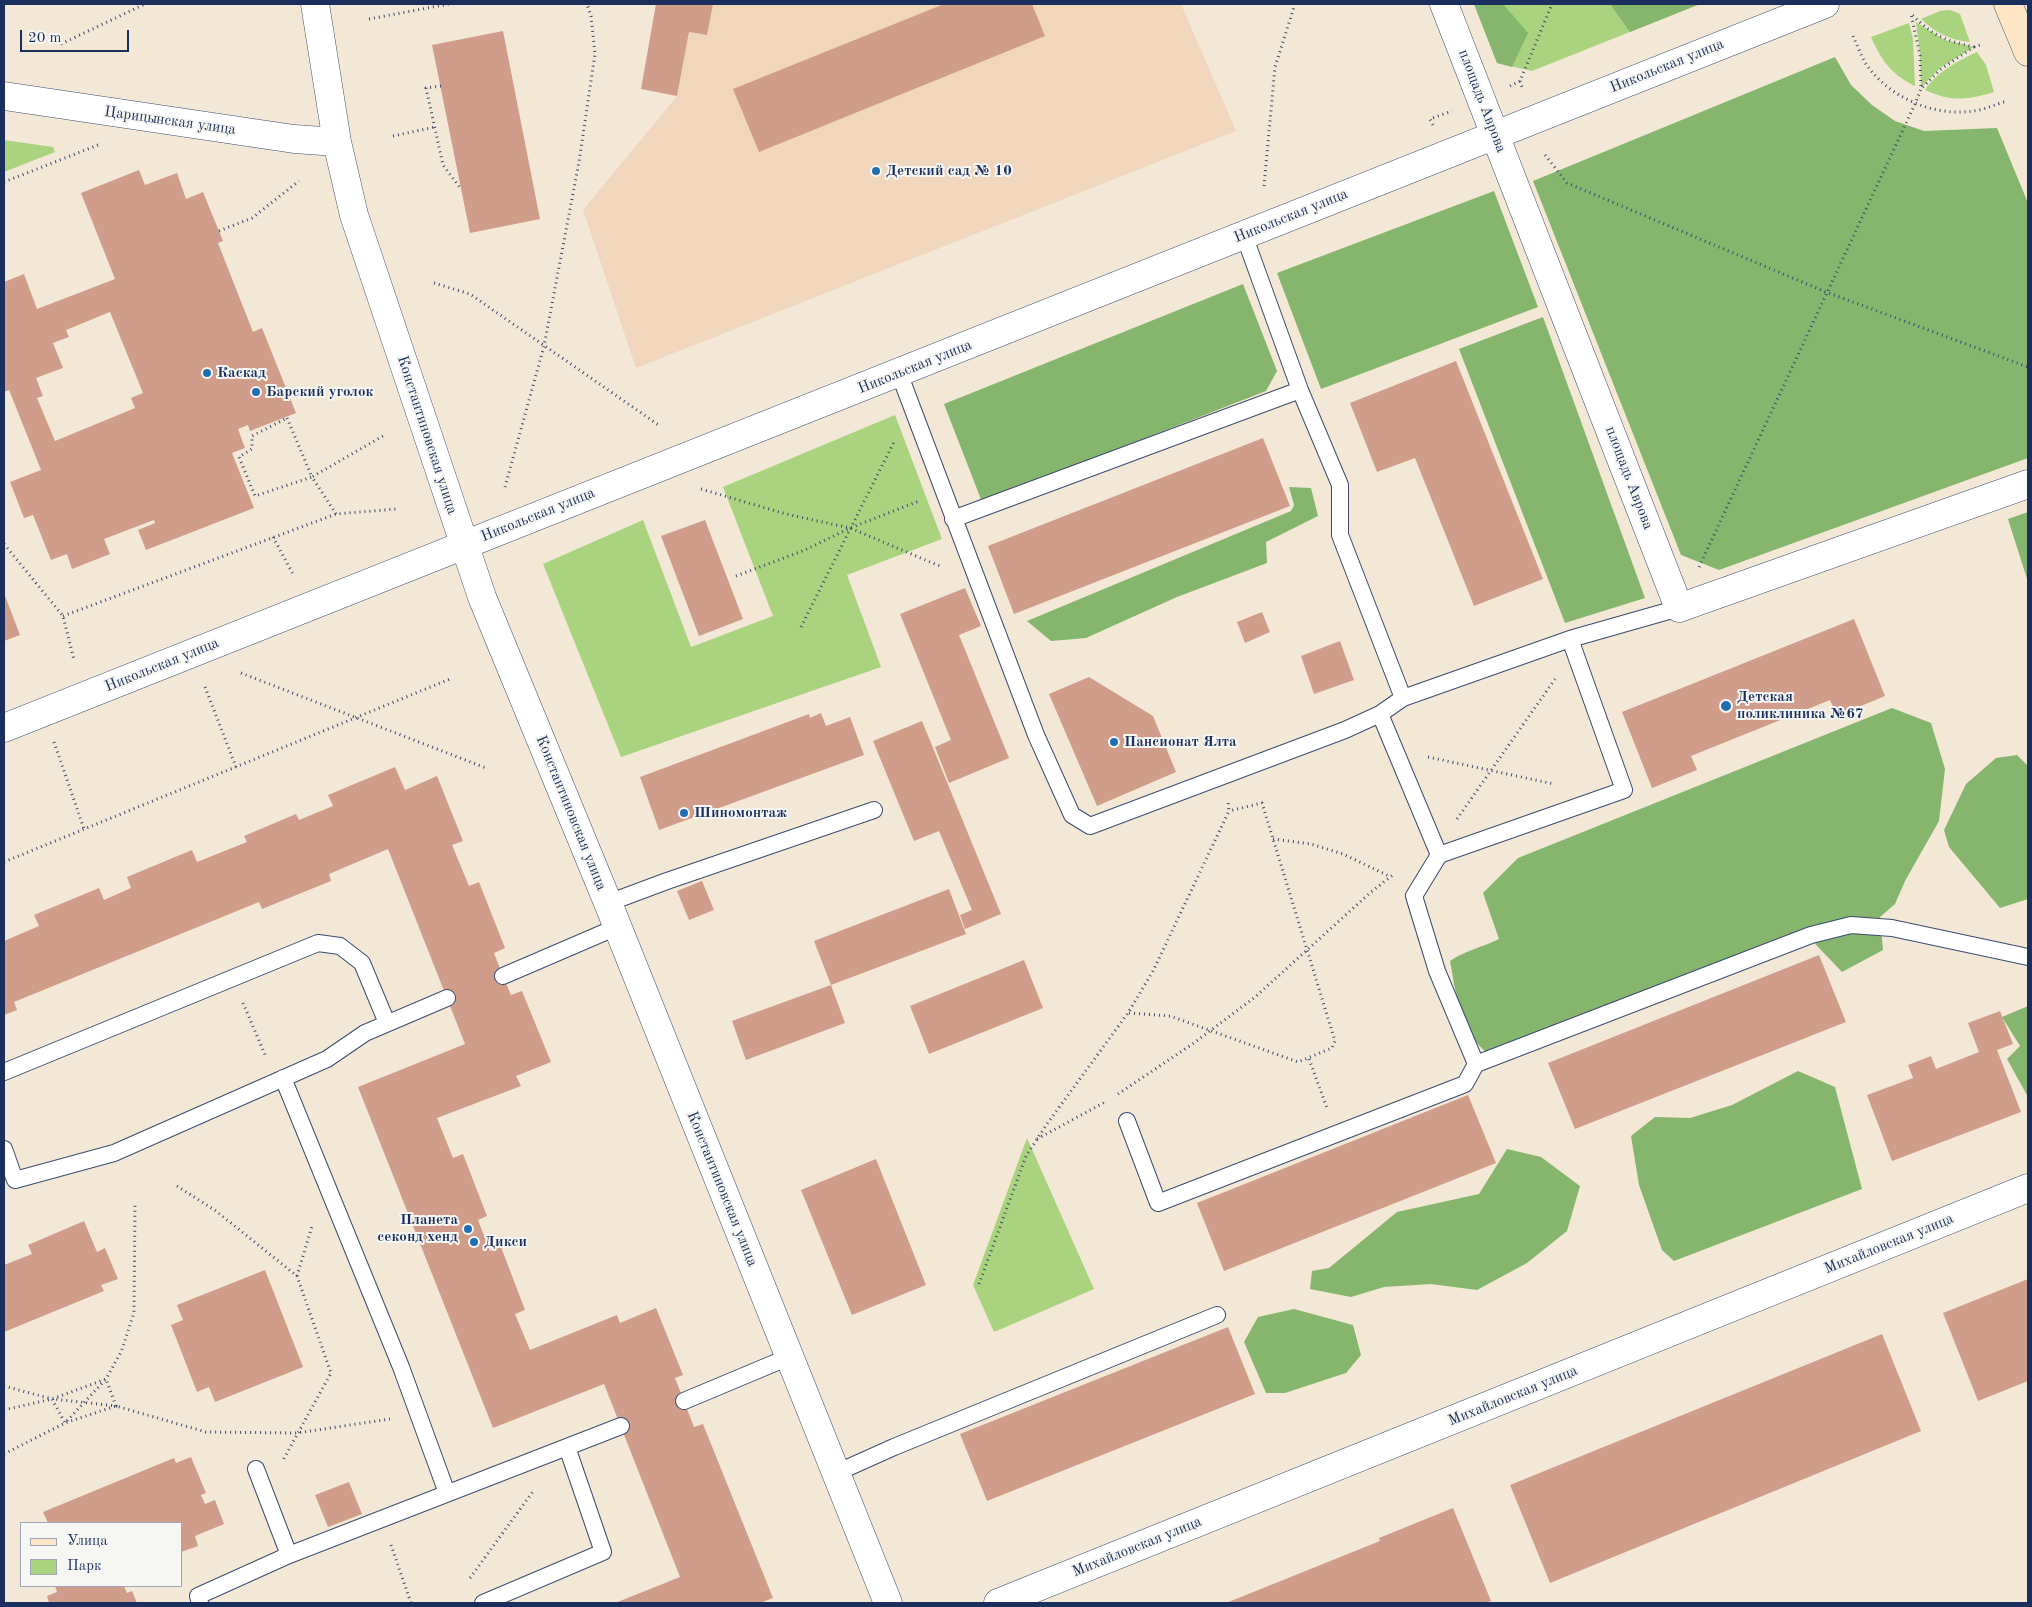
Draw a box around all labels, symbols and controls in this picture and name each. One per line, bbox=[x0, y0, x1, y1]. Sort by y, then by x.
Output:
scale bar bbox=[22, 20, 131, 52]
text: 20 m bbox=[28, 31, 62, 46]
street label: Никольская улица bbox=[1607, 35, 1727, 97]
street label: площадь Аврова bbox=[1454, 47, 1510, 155]
street label: Царицынская улица bbox=[103, 103, 237, 139]
place label: Детский сад № 10 bbox=[886, 162, 1012, 180]
marker: Детский сад № 10 bbox=[870, 165, 882, 177]
street label: Никольская улица bbox=[1231, 185, 1351, 247]
street label: Никольская улица bbox=[855, 336, 975, 398]
street label: Константиновская улица bbox=[393, 353, 461, 517]
place label: Каскад bbox=[217, 364, 266, 382]
marker: Каскад bbox=[201, 367, 213, 379]
place label: Барский уголок bbox=[266, 383, 373, 401]
marker: Барский уголок bbox=[250, 386, 262, 398]
street label: площадь Аврова bbox=[1601, 424, 1657, 532]
street label: Никольская улица bbox=[478, 484, 598, 546]
street label: Никольская улица bbox=[102, 634, 222, 696]
place label: Детская поликлиника №67 bbox=[1737, 688, 1864, 723]
marker: Детская поликлиника №67 bbox=[1719, 699, 1733, 713]
street label: Константиновская улица bbox=[532, 733, 610, 893]
place label: Пансионат Ялта bbox=[1124, 733, 1237, 751]
marker: Пансионат Ялта bbox=[1108, 736, 1120, 748]
place label: Шиномонтаж bbox=[694, 804, 787, 822]
marker: Шиномонтаж bbox=[678, 807, 690, 819]
street label: Константиновская улица bbox=[683, 1109, 761, 1269]
street label: Михайловская улица bbox=[1822, 1210, 1956, 1278]
place label: Планета секонд хенд bbox=[377, 1211, 458, 1246]
marker: Планета секонд хенд bbox=[462, 1223, 474, 1235]
place label: Дикси bbox=[484, 1233, 527, 1251]
marker: Дикси bbox=[468, 1236, 480, 1248]
street label: Михайловская улица bbox=[1446, 1362, 1580, 1430]
street label: Михайловская улица bbox=[1070, 1513, 1204, 1581]
legend bbox=[20, 1522, 182, 1587]
text: Улица bbox=[67, 1534, 108, 1549]
text: Парк bbox=[67, 1559, 102, 1574]

